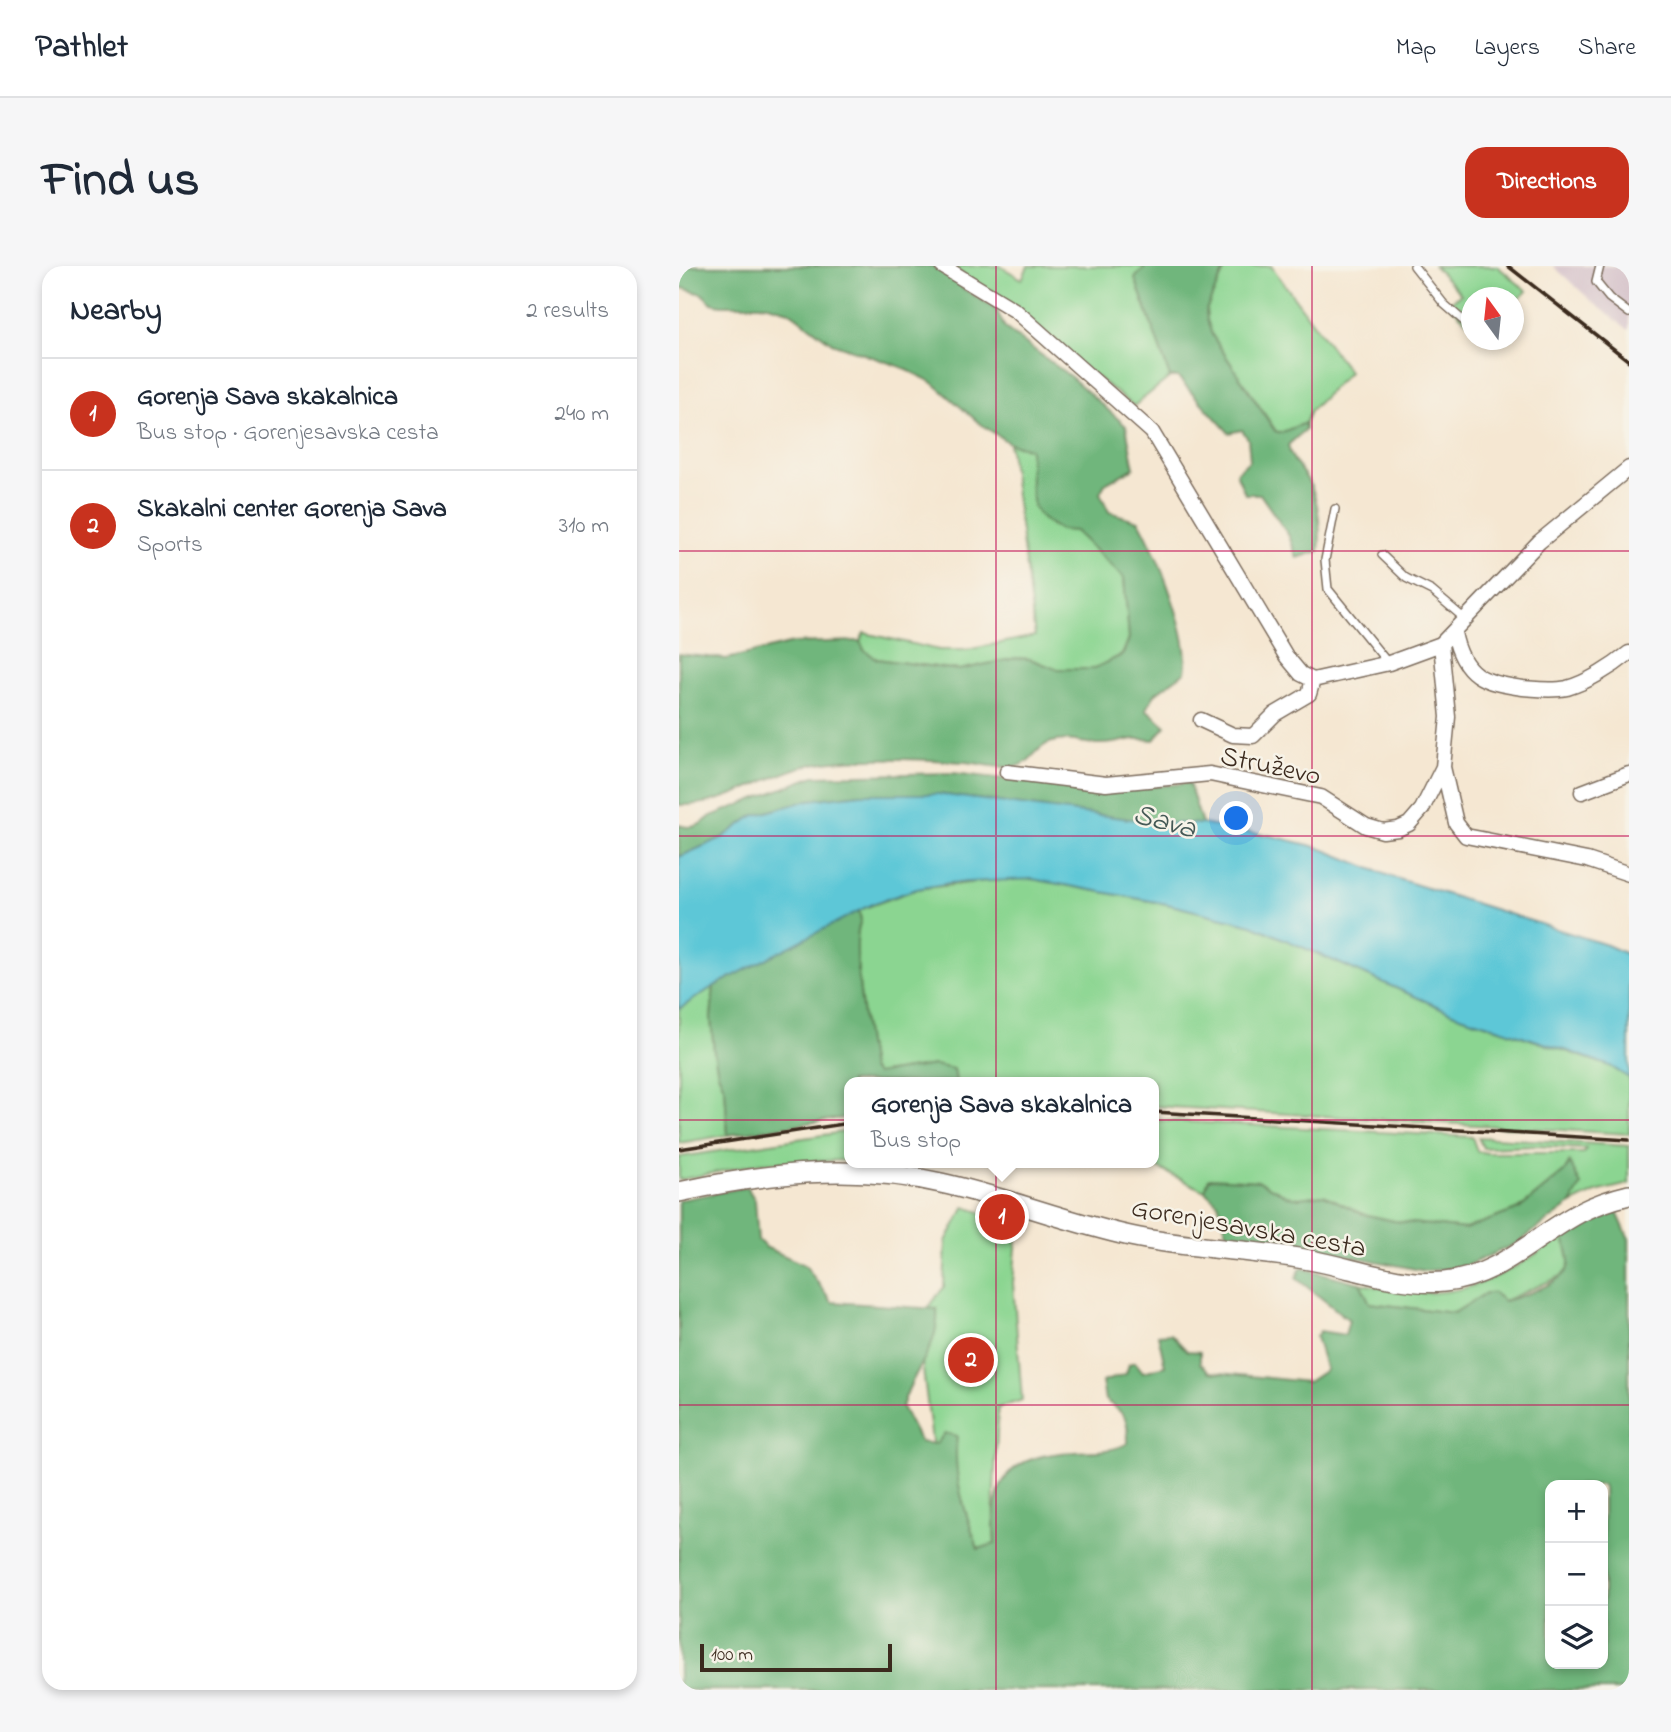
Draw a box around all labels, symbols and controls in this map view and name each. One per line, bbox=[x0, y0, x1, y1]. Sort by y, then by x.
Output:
text: Pathlet bbox=[35, 24, 128, 72]
text: Map bbox=[1396, 31, 1436, 66]
text: Layers bbox=[1474, 31, 1540, 66]
text: Share bbox=[1578, 31, 1636, 66]
text: Find us bbox=[42, 146, 199, 218]
button: Directions bbox=[1465, 147, 1629, 218]
north arrow bbox=[1461, 287, 1524, 350]
text: Nearby bbox=[70, 290, 162, 334]
text: 2 results bbox=[526, 295, 609, 328]
text: Gorenja Sava skakalnica bbox=[137, 379, 398, 417]
text: 1 bbox=[89, 398, 97, 431]
text: 240 m bbox=[555, 398, 609, 431]
text: Bus stop · Gorenjesavska cesta bbox=[137, 417, 439, 450]
text: Skakalni center Gorenja Sava bbox=[137, 491, 447, 529]
text: 2 bbox=[87, 510, 99, 543]
text: 310 m bbox=[559, 510, 609, 543]
text: Sports bbox=[137, 529, 203, 562]
street label: Struževo bbox=[1216, 737, 1324, 798]
water label: Sava bbox=[1128, 793, 1201, 853]
your location bbox=[1219, 801, 1253, 835]
popup bbox=[844, 1077, 1159, 1168]
text: Gorenja Sava skakalnica bbox=[871, 1087, 1132, 1125]
text: Bus stop bbox=[871, 1125, 961, 1158]
street label: Gorenjesavska cesta bbox=[1128, 1189, 1369, 1270]
pin: 1 bbox=[979, 1191, 1025, 1243]
pin: 2 bbox=[948, 1334, 994, 1386]
map controls bbox=[1545, 1480, 1608, 1669]
button: + bbox=[1545, 1480, 1608, 1543]
button: − bbox=[1545, 1543, 1608, 1606]
button: layers bbox=[1545, 1606, 1608, 1669]
scale bar bbox=[700, 1641, 893, 1673]
text: 100 m bbox=[711, 1642, 753, 1669]

